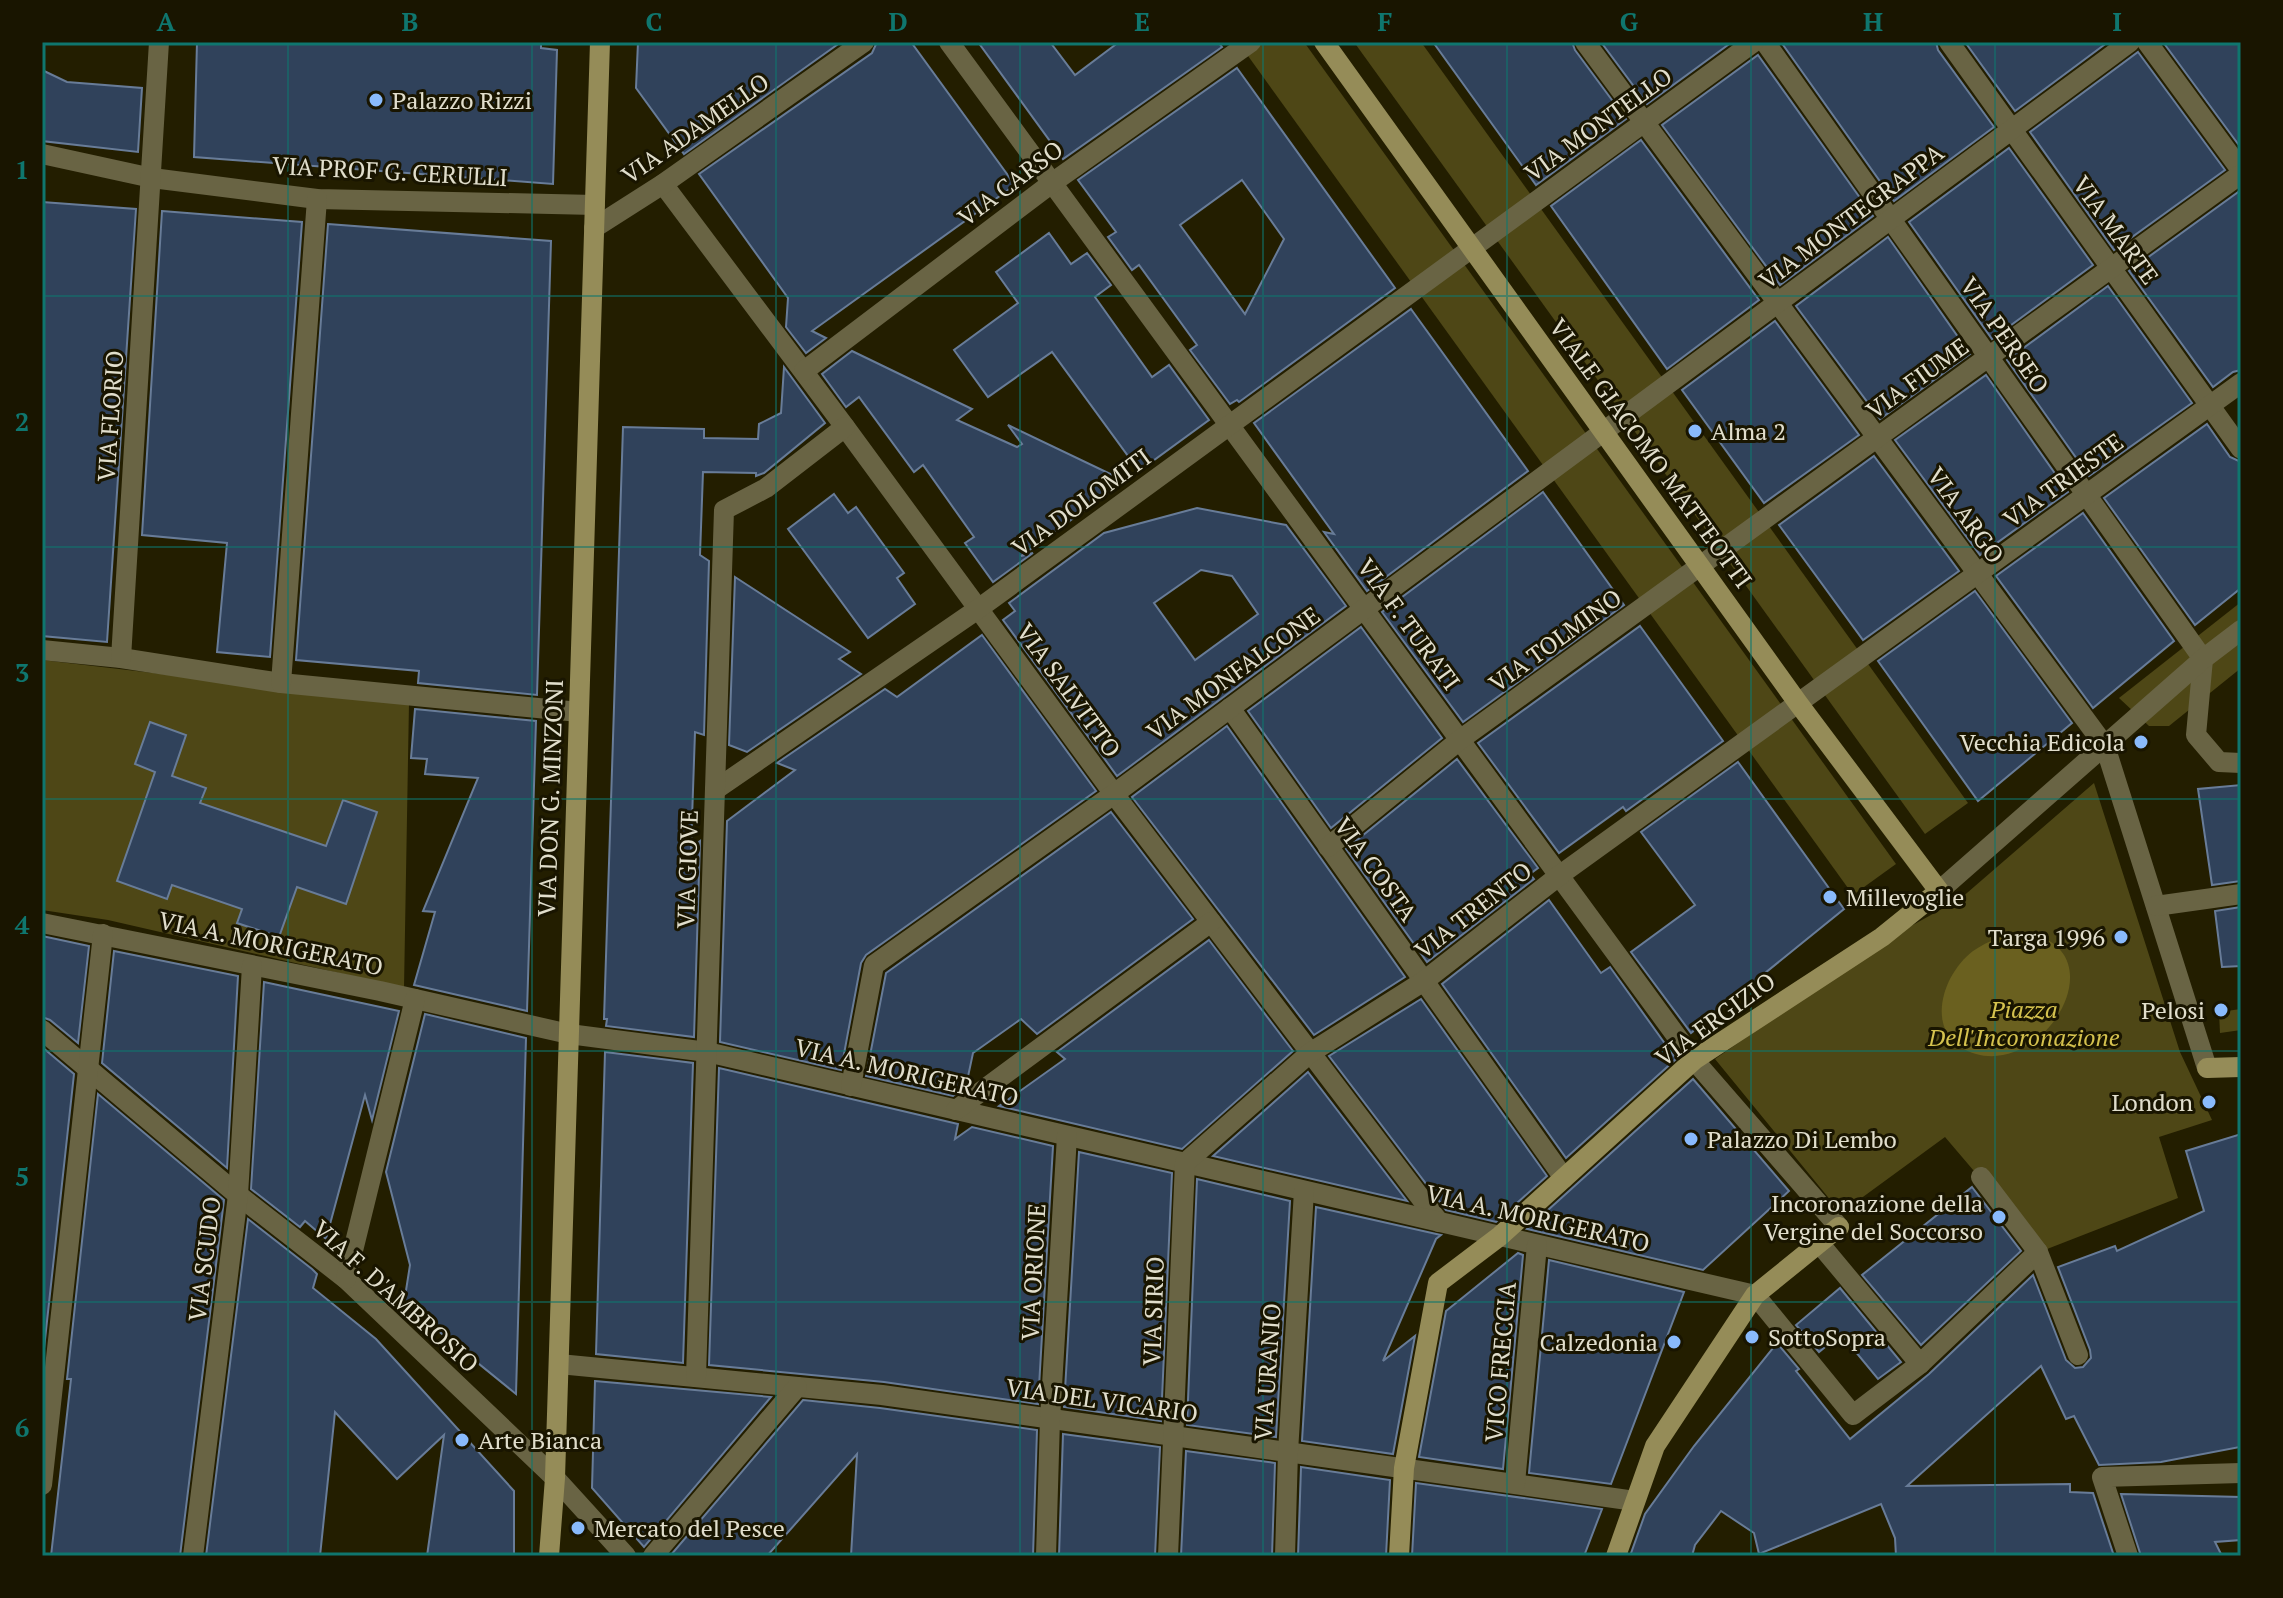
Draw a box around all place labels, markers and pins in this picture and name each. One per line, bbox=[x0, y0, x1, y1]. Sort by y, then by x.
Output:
place label: Palazzo Rizzi bbox=[392, 84, 532, 116]
marker: Palazzo Rizzi bbox=[367, 91, 385, 109]
place label: Alma 2 bbox=[1711, 415, 1786, 447]
marker: Alma 2 bbox=[1686, 422, 1704, 440]
place label: Vecchia Edicola bbox=[1960, 726, 2125, 758]
marker: Vecchia Edicola bbox=[2132, 733, 2150, 751]
place label: Millevoglie bbox=[1846, 881, 1964, 913]
marker: Millevoglie bbox=[1821, 888, 1839, 906]
place label: Targa 1996 bbox=[1988, 921, 2105, 953]
marker: Targa 1996 bbox=[2112, 928, 2130, 946]
place label: Pelosi bbox=[2141, 994, 2205, 1026]
marker: Pelosi bbox=[2212, 1001, 2230, 1019]
place label: London bbox=[2111, 1086, 2193, 1118]
marker: London bbox=[2200, 1093, 2218, 1111]
place label: Palazzo Di Lembo bbox=[1707, 1123, 1897, 1155]
marker: Palazzo Di Lembo bbox=[1682, 1130, 1700, 1148]
place label: Incoronazione della Vergine del Soccorso bbox=[1763, 1187, 1983, 1247]
marker: Incoronazione della Vergine del Soccorso bbox=[1990, 1208, 2008, 1226]
place label: SottoSopra bbox=[1768, 1321, 1886, 1353]
place label: Calzedonia bbox=[1540, 1326, 1658, 1358]
marker: SottoSopra bbox=[1743, 1328, 1761, 1346]
marker: Calzedonia bbox=[1665, 1333, 1683, 1351]
place label: Arte Bianca bbox=[478, 1424, 602, 1456]
marker: Arte Bianca bbox=[453, 1431, 471, 1449]
place label: Mercato del Pesce bbox=[594, 1512, 785, 1544]
marker: Mercato del Pesce bbox=[569, 1519, 587, 1537]

